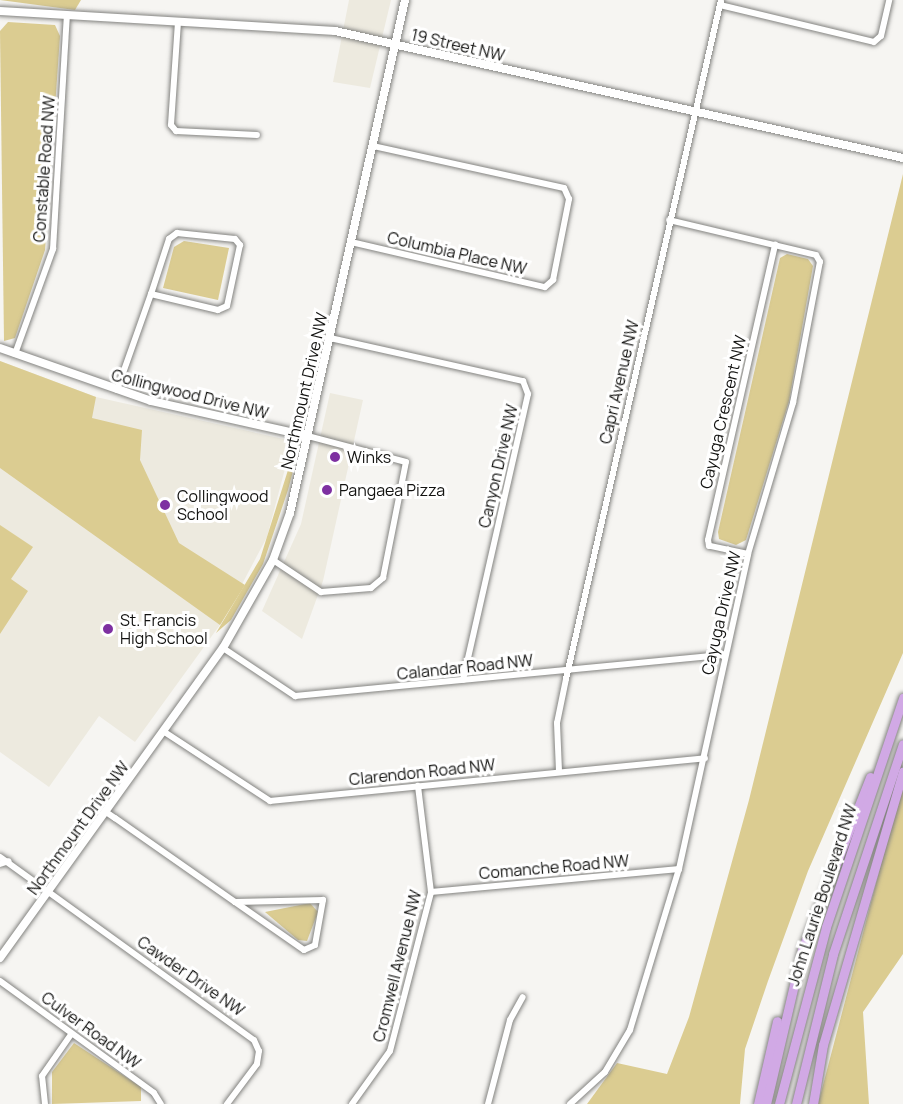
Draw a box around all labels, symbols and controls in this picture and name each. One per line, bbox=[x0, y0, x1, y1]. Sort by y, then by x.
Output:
street label: 19 Street NW bbox=[409, 25, 507, 65]
street label: Constable Road NW bbox=[29, 95, 59, 243]
street label: Columbia Place NW bbox=[385, 228, 529, 278]
street label: Northmount Drive NW bbox=[277, 311, 331, 471]
street label: Capri Avenue NW bbox=[595, 318, 643, 446]
street label: Cayuga Crescent NW bbox=[696, 333, 750, 491]
street label: Collingwood Drive NW bbox=[109, 365, 271, 423]
street label: Canyon Drive NW bbox=[474, 402, 522, 530]
place label: Winks bbox=[347, 447, 391, 467]
marker: Winks bbox=[328, 450, 342, 464]
place label: Pangaea Pizza bbox=[339, 480, 445, 500]
marker: Pangaea Pizza bbox=[320, 483, 334, 497]
place label: Collingwood School bbox=[177, 486, 268, 524]
marker: Collingwood School bbox=[158, 498, 172, 512]
street label: Cayuga Drive NW bbox=[697, 550, 745, 676]
place label: St. Francis High School bbox=[120, 610, 208, 648]
marker: St. Francis High School bbox=[101, 622, 115, 636]
street label: Calandar Road NW bbox=[396, 650, 534, 684]
street label: Clarendon Road NW bbox=[348, 755, 496, 789]
street label: Northmount Drive NW bbox=[23, 758, 133, 898]
street label: John Laurie Boulevard NW bbox=[784, 802, 860, 988]
street label: Comanche Road NW bbox=[478, 851, 630, 883]
street label: Cromwell Avenue NW bbox=[369, 888, 425, 1044]
street label: Cawder Drive NW bbox=[134, 932, 248, 1020]
street label: Culver Road NW bbox=[38, 988, 144, 1072]

